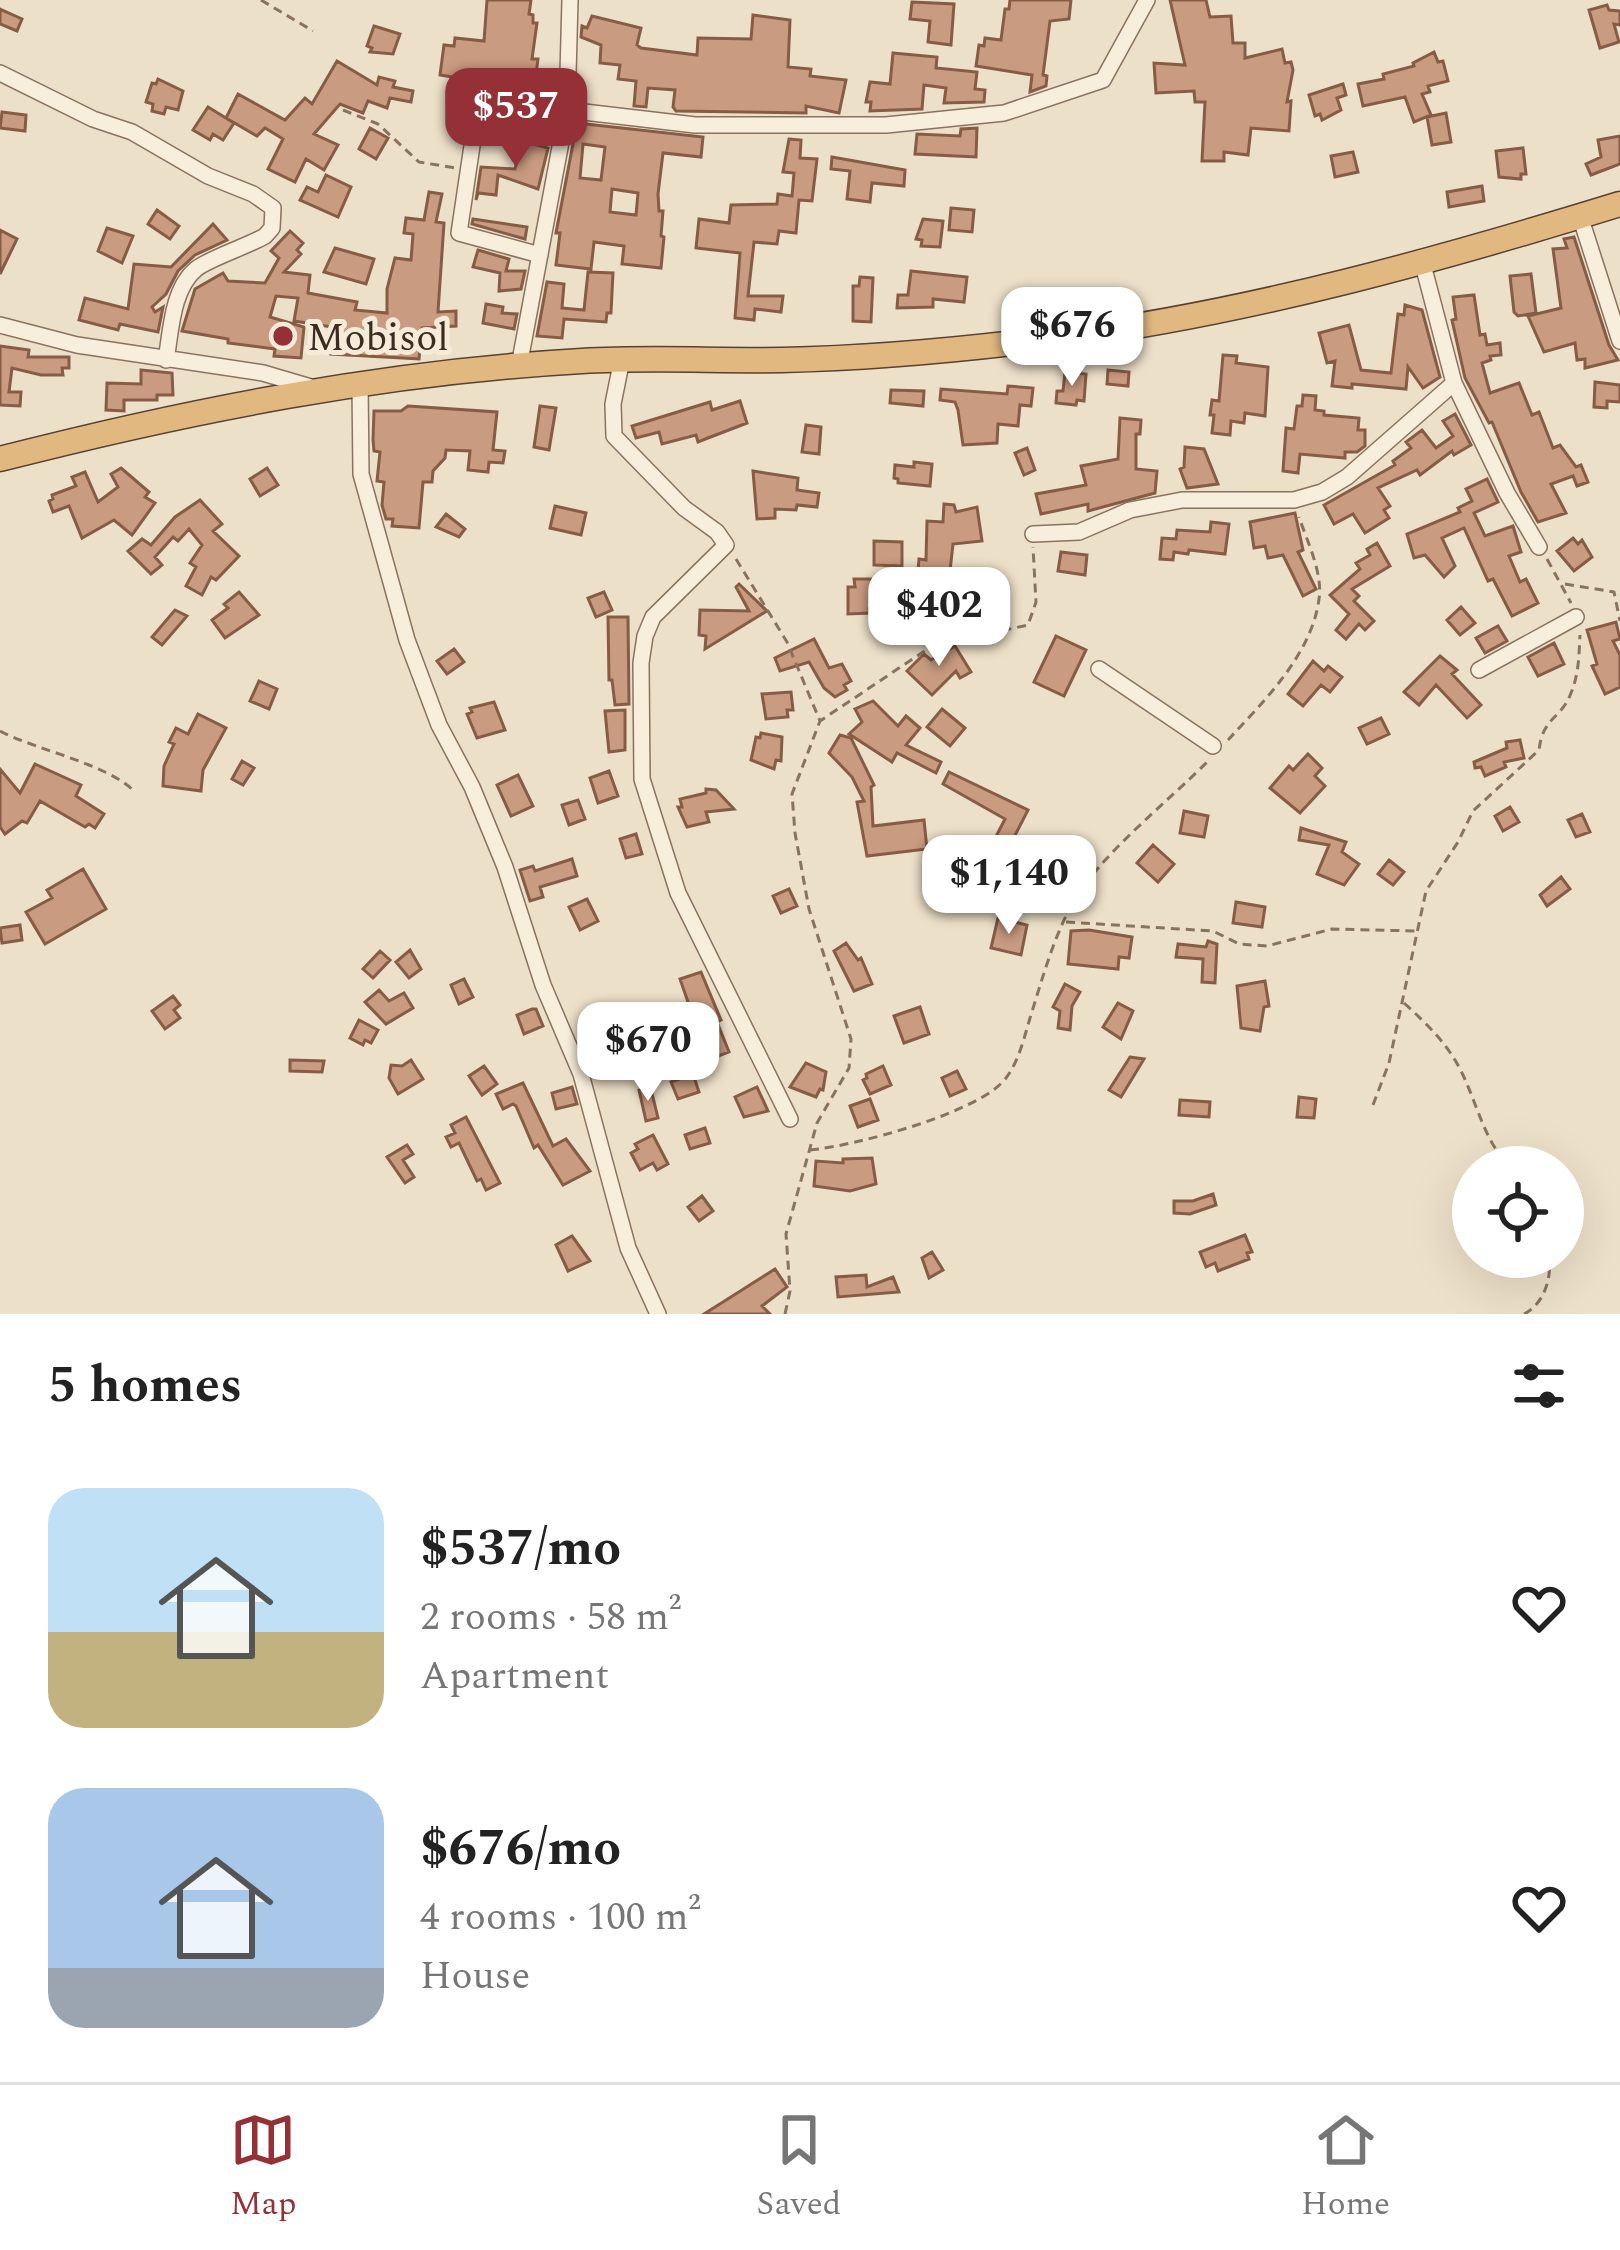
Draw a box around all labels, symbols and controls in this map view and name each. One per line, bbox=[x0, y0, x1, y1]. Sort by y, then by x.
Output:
pin: $537 bbox=[445, 68, 587, 170]
text: $537 bbox=[472, 77, 560, 136]
pin: $676 bbox=[1001, 287, 1143, 389]
text: $676 bbox=[1028, 296, 1116, 355]
place label: Mobisol bbox=[307, 309, 449, 368]
marker: Mobisol bbox=[270, 323, 296, 349]
pin: $402 bbox=[868, 567, 1010, 669]
text: $402 bbox=[895, 576, 983, 635]
pin: $1,140 bbox=[911, 835, 1107, 937]
text: $1,140 bbox=[949, 844, 1069, 903]
pin: $670 bbox=[577, 1002, 719, 1104]
text: $670 bbox=[604, 1011, 692, 1070]
map controls bbox=[1452, 1146, 1584, 1278]
button: locate bbox=[1452, 1146, 1584, 1278]
text: 5 homes bbox=[48, 1347, 242, 1425]
icon: filters bbox=[1506, 1353, 1572, 1419]
text: $537/mo bbox=[420, 1510, 621, 1588]
icon: home bbox=[144, 1536, 288, 1680]
icon: heart bbox=[1506, 1575, 1572, 1641]
text: 2 rooms · 58 m² bbox=[420, 1588, 681, 1647]
text: Apartment bbox=[420, 1647, 609, 1706]
text: $676/mo bbox=[420, 1810, 621, 1888]
icon: home bbox=[144, 1836, 288, 1980]
icon: heart bbox=[1506, 1875, 1572, 1941]
text: 4 rooms · 100 m² bbox=[420, 1888, 701, 1947]
text: House bbox=[420, 1947, 530, 2006]
tab: Map bbox=[230, 2107, 297, 2229]
tab: Saved bbox=[757, 2107, 841, 2229]
tab: Home bbox=[1301, 2107, 1390, 2229]

